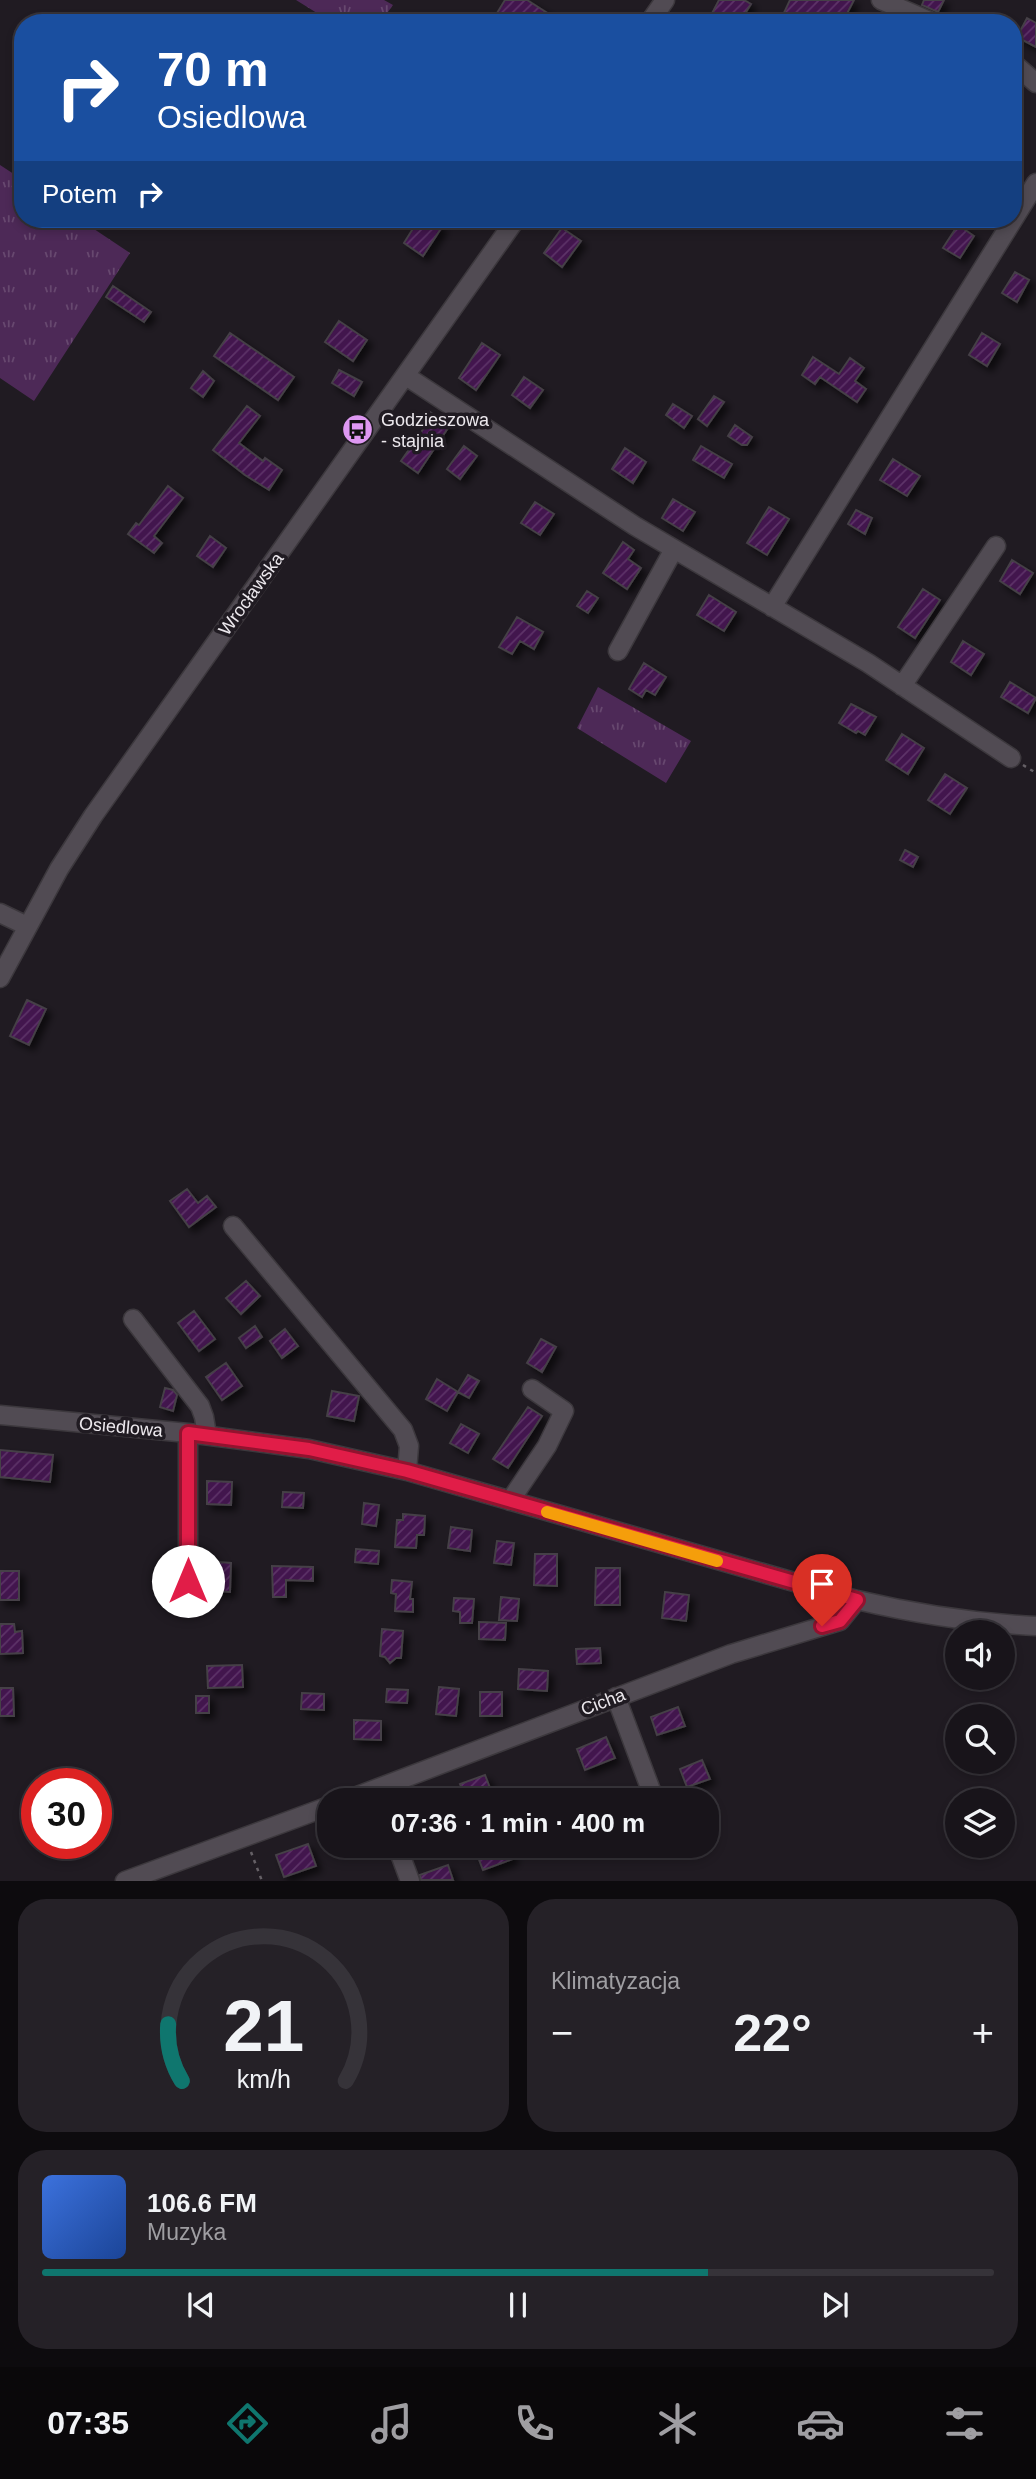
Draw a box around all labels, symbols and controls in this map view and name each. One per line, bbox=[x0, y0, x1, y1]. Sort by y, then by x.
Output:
icon: right bbox=[42, 42, 133, 133]
text: 70 m bbox=[157, 42, 269, 96]
text: Osiedlowa bbox=[157, 99, 306, 135]
icon: right bbox=[131, 175, 169, 213]
text: Potem bbox=[42, 179, 117, 209]
place label: Godzieszowa - stajnia bbox=[381, 410, 490, 451]
bus stop icon: Godzieszowa - stajnia bbox=[341, 413, 375, 447]
street label: Wrocławska bbox=[214, 548, 288, 639]
street label: Osiedlowa bbox=[78, 1413, 165, 1441]
position arrow bbox=[151, 1544, 225, 1618]
pin bbox=[792, 1554, 852, 1626]
icon: arrive bbox=[803, 1565, 841, 1603]
map controls bbox=[945, 1620, 1015, 1858]
button: sound bbox=[945, 1620, 1015, 1690]
street label: Cicha bbox=[578, 1684, 629, 1720]
button: search bbox=[945, 1704, 1015, 1774]
speed limit sign: 30 bbox=[21, 1768, 112, 1859]
button: layers bbox=[945, 1788, 1015, 1858]
text: 07:36 · 1 min · 400 m bbox=[391, 1808, 645, 1838]
text: Klimatyzacja bbox=[551, 1968, 680, 1994]
text: 21 bbox=[223, 1986, 304, 2067]
text: 22° bbox=[733, 2004, 812, 2062]
text: − bbox=[551, 2012, 573, 2054]
text: + bbox=[972, 2012, 994, 2054]
text: km/h bbox=[236, 2065, 291, 2093]
text: 106.6 FM bbox=[147, 2188, 257, 2218]
text: Muzyka bbox=[147, 2219, 226, 2245]
icon: previous bbox=[182, 2286, 220, 2324]
icon: pause bbox=[499, 2286, 537, 2324]
icon: next bbox=[816, 2286, 854, 2324]
icon: directions bbox=[223, 2399, 272, 2448]
icon: music bbox=[367, 2399, 416, 2448]
icon: phone bbox=[510, 2399, 559, 2448]
icon: climate bbox=[653, 2399, 702, 2448]
icon: car bbox=[796, 2399, 845, 2448]
icon: filters bbox=[940, 2399, 989, 2448]
text: 07:35 bbox=[47, 2405, 129, 2441]

